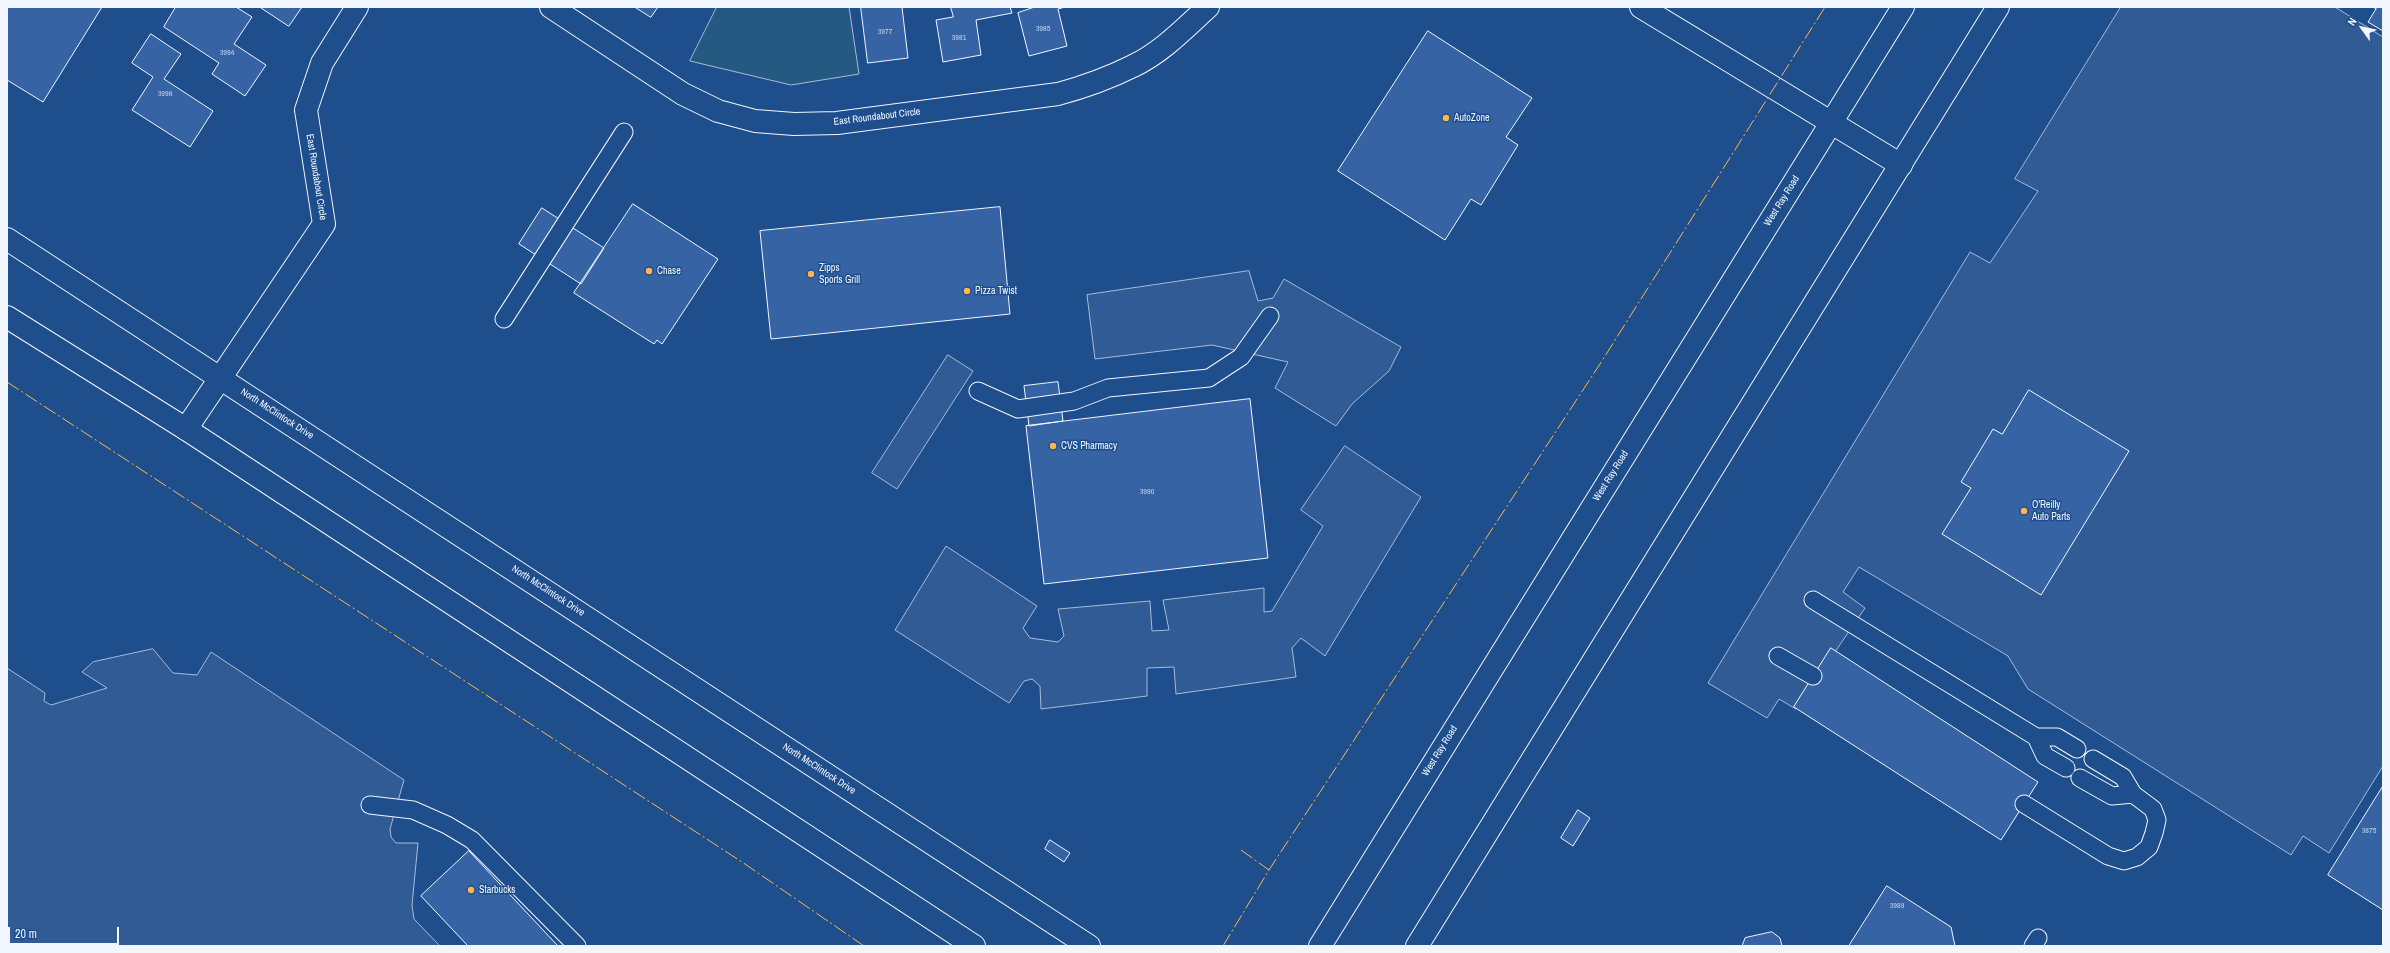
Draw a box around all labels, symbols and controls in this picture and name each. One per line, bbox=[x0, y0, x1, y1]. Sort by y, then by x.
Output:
north arrow bbox=[2342, 8, 2382, 48]
text: N bbox=[2344, 15, 2360, 28]
house number: 3985 bbox=[1036, 24, 1050, 34]
house number: 3977 bbox=[878, 27, 892, 37]
house number: 3981 bbox=[952, 33, 966, 43]
house number: 3994 bbox=[220, 48, 234, 58]
house number: 3998 bbox=[158, 89, 172, 99]
street label: East Roundabout Circle bbox=[833, 106, 921, 128]
place label: AutoZone bbox=[1454, 112, 1490, 124]
marker: AutoZone bbox=[1441, 113, 1451, 123]
street label: East Roundabout Circle bbox=[303, 133, 329, 221]
street label: West Ray Road bbox=[1762, 174, 1802, 228]
place label: Zipps Sports Grill bbox=[819, 262, 860, 286]
place label: Chase bbox=[657, 265, 681, 277]
marker: Chase bbox=[644, 266, 654, 276]
marker: Zipps Sports Grill bbox=[806, 269, 816, 279]
place label: Pizza Twist bbox=[975, 285, 1017, 297]
marker: Pizza Twist bbox=[962, 286, 972, 296]
street label: North McClintock Drive bbox=[238, 386, 316, 442]
place label: CVS Pharmacy bbox=[1061, 440, 1117, 452]
marker: CVS Pharmacy bbox=[1048, 441, 1058, 451]
street label: West Ray Road bbox=[1591, 449, 1631, 503]
house number: 3990 bbox=[1140, 487, 1154, 497]
place label: O'Reilly Auto Parts bbox=[2032, 499, 2070, 522]
marker: O'Reilly Auto Parts bbox=[2019, 506, 2029, 516]
street label: North McClintock Drive bbox=[509, 563, 587, 619]
street label: West Ray Road bbox=[1420, 724, 1460, 778]
street label: North McClintock Drive bbox=[780, 741, 858, 797]
house number: 3875 bbox=[2362, 826, 2376, 836]
place label: Starbucks bbox=[479, 884, 515, 896]
marker: Starbucks bbox=[466, 885, 476, 895]
house number: 3989 bbox=[1890, 901, 1904, 911]
scale bar bbox=[10, 919, 121, 945]
text: 20 m bbox=[15, 926, 37, 942]

